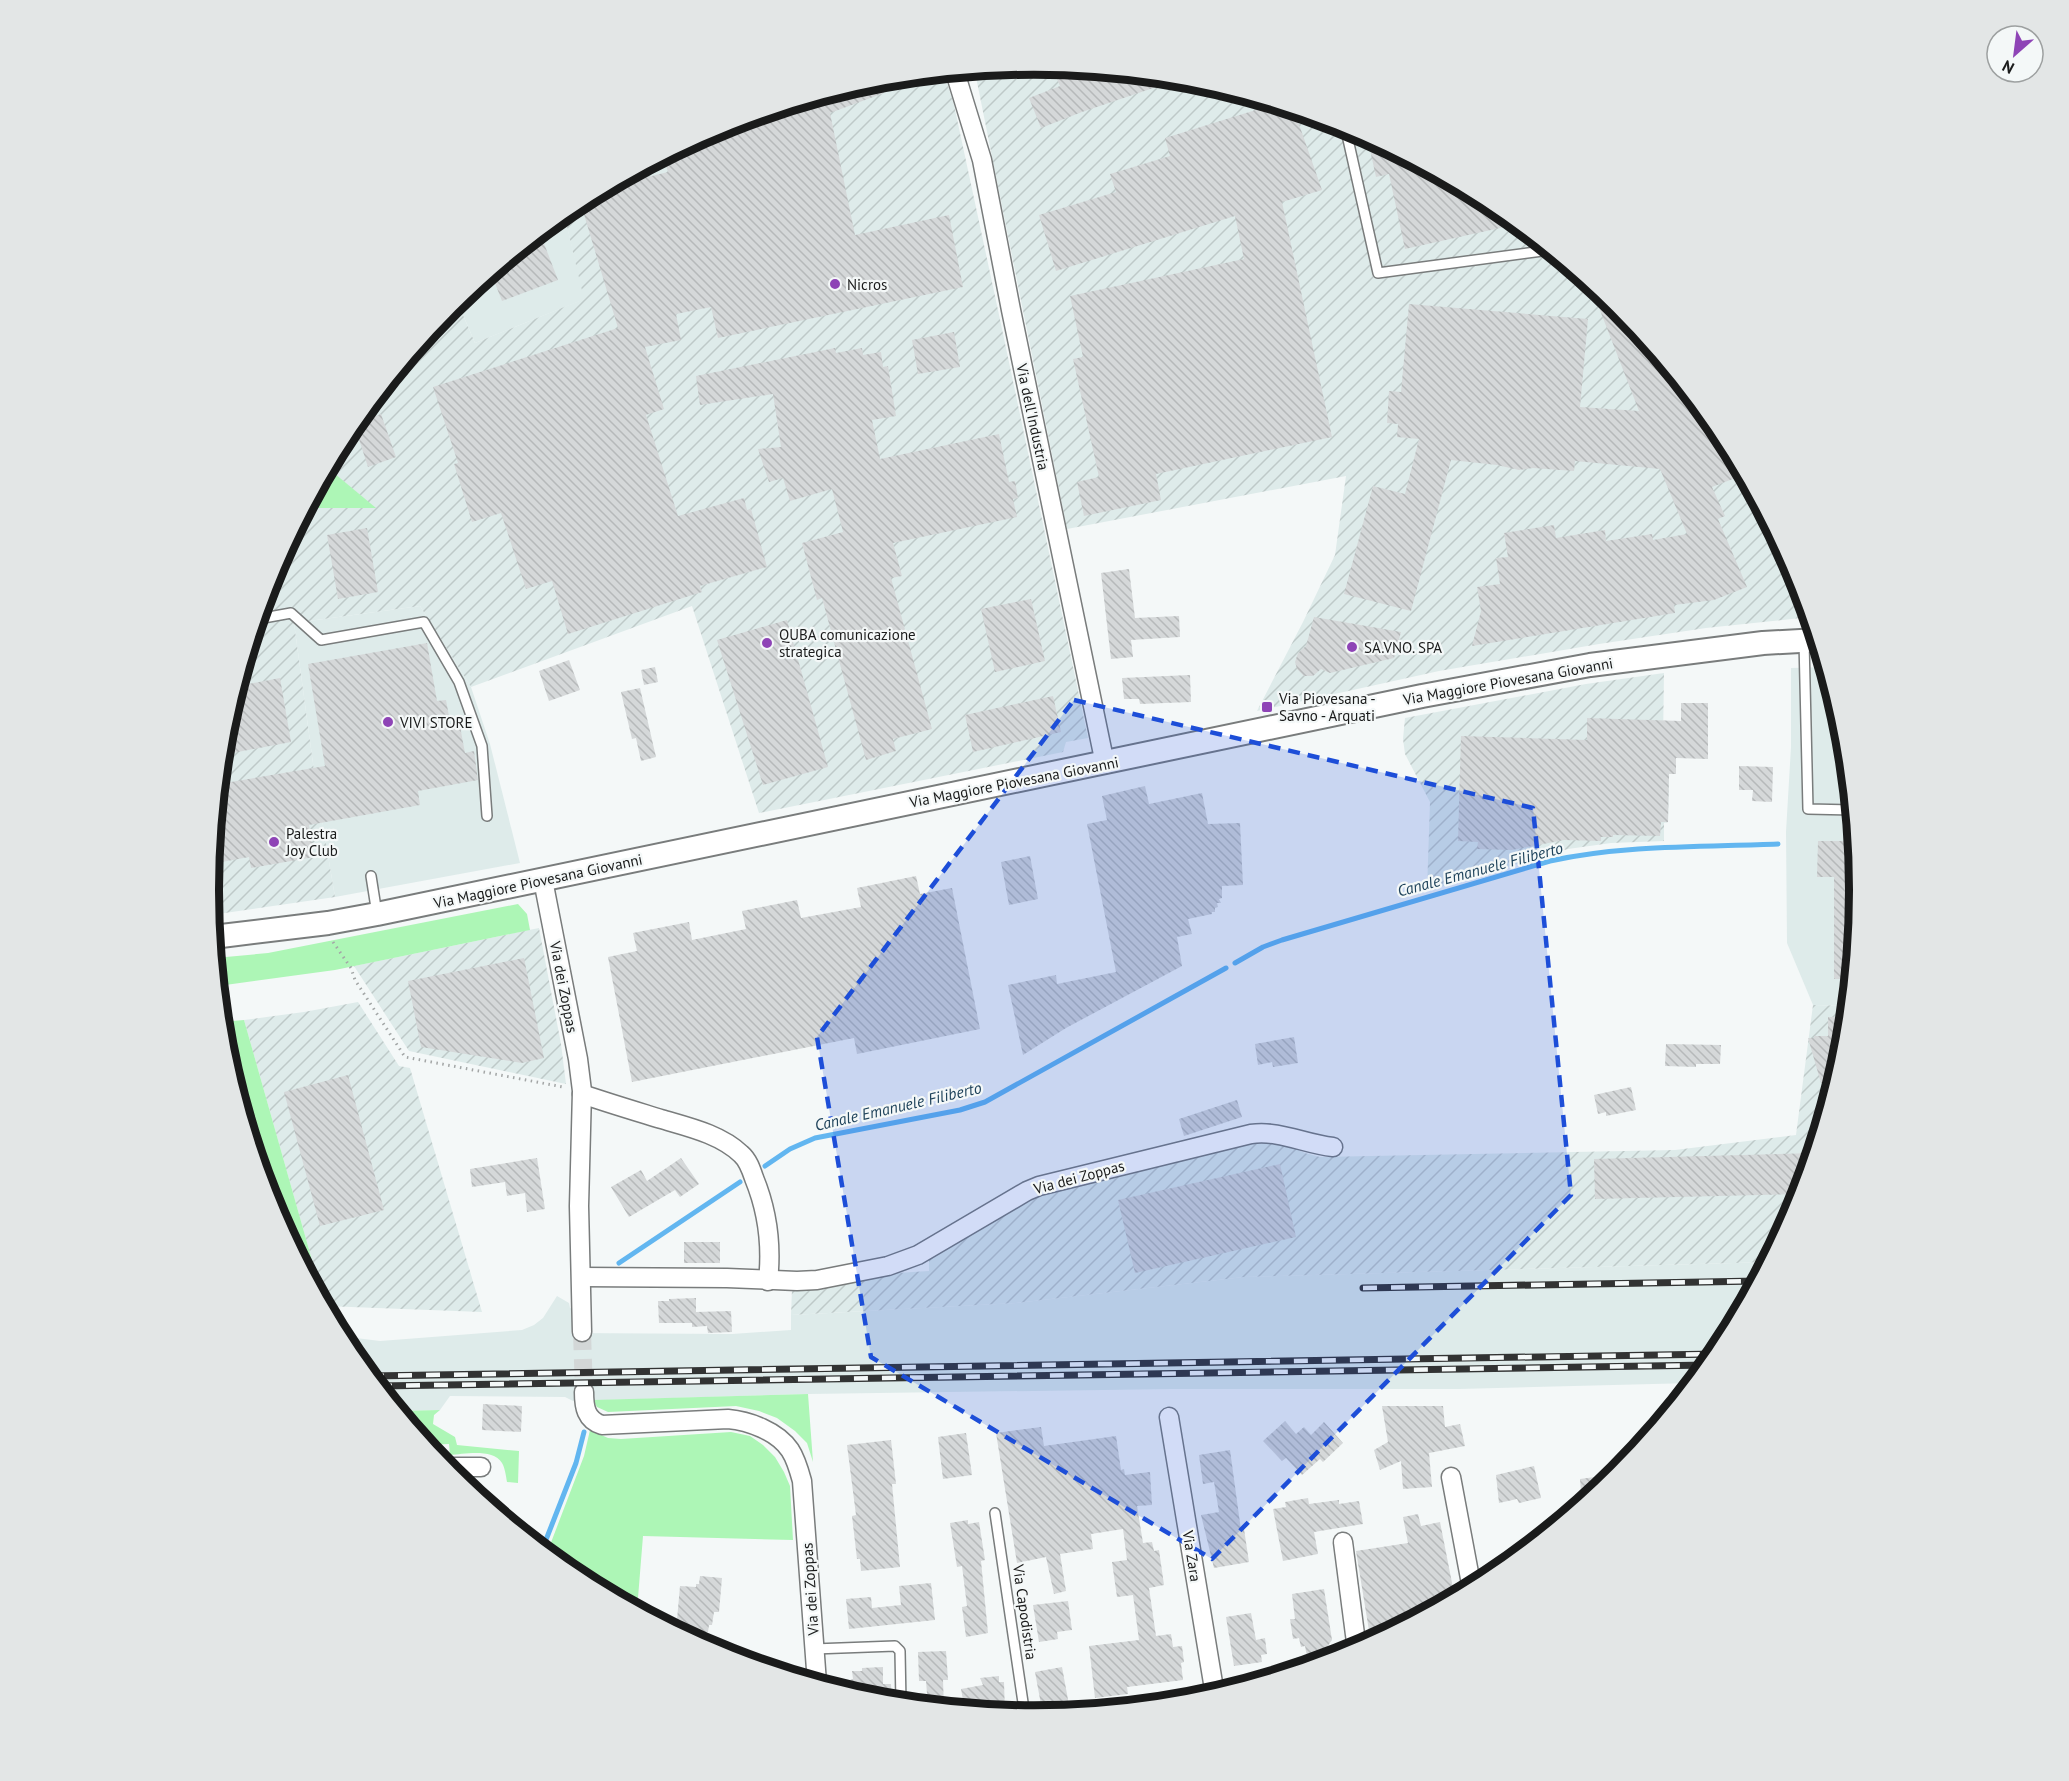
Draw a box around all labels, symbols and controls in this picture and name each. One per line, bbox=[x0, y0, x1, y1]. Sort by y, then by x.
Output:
north arrow bbox=[1985, 24, 2045, 84]
text: N bbox=[1999, 56, 2017, 79]
place label: Nicros bbox=[847, 275, 887, 294]
marker: Nicros bbox=[828, 277, 842, 291]
street label: Via dell'Industria bbox=[1012, 361, 1054, 472]
place label: QUBA comunicazione strategica bbox=[779, 625, 916, 661]
marker: QUBA comunicazione strategica bbox=[760, 636, 774, 650]
place label: SA.VNO. SPA bbox=[1364, 638, 1442, 657]
marker: SA.VNO. SPA bbox=[1345, 640, 1359, 654]
street label: Via Maggiore Piovesana Giovanni bbox=[1401, 653, 1614, 709]
place label: Via Piovesana - Savno - Arquati bbox=[1278, 689, 1376, 725]
marker: Via Piovesana - Savno - Arquati bbox=[1260, 700, 1274, 714]
place label: VIVI STORE bbox=[399, 713, 473, 732]
marker: VIVI STORE bbox=[381, 715, 395, 729]
street label: Via Maggiore Piovesana Giovanni bbox=[907, 752, 1120, 812]
place label: Palestra Joy Club bbox=[285, 824, 338, 860]
marker: Palestra Joy Club bbox=[267, 835, 281, 849]
water label: Canale Emanuele Filiberto bbox=[1395, 837, 1565, 901]
street label: Via Maggiore Piovesana Giovanni bbox=[431, 850, 644, 913]
street label: Via dei Zoppas bbox=[546, 939, 582, 1034]
water label: Canale Emanuele Filiberto bbox=[813, 1077, 983, 1135]
street label: Via dei Zoppas bbox=[1031, 1156, 1126, 1198]
street label: Via Zara bbox=[1178, 1528, 1205, 1583]
street label: Via dei Zoppas bbox=[797, 1542, 823, 1637]
street label: Via Capodistria bbox=[1009, 1562, 1041, 1661]

